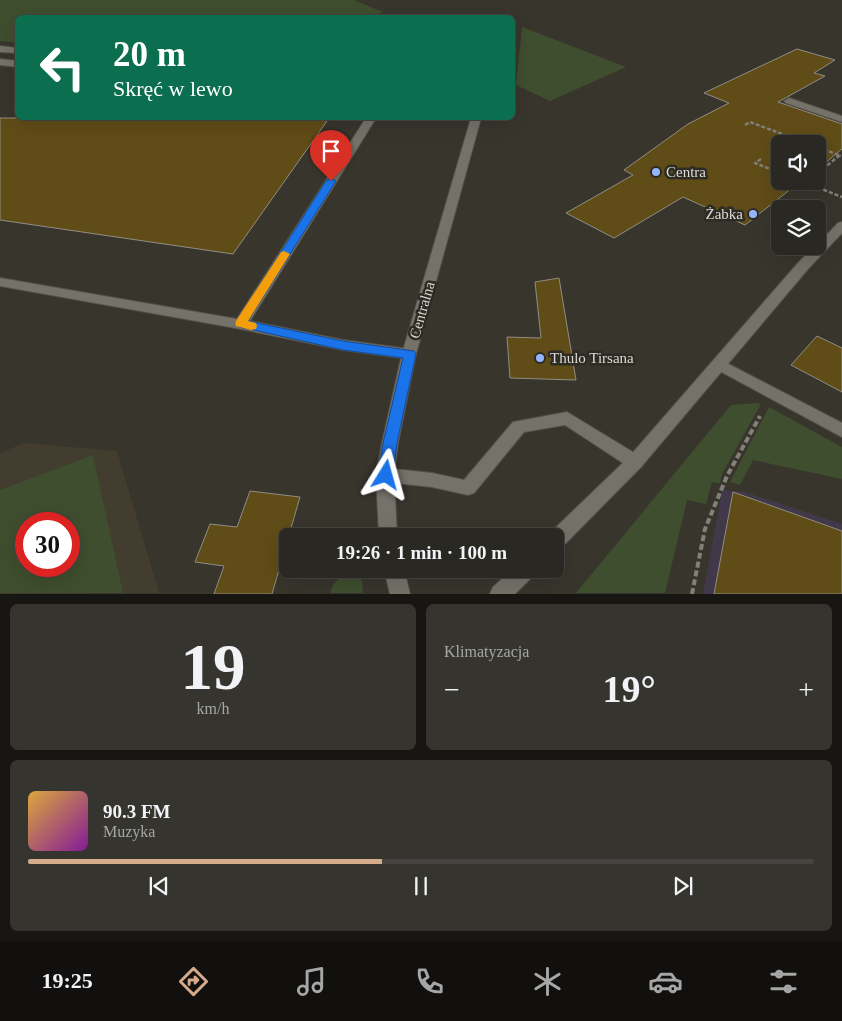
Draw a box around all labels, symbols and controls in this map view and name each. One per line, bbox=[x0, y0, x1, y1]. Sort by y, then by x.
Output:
icon: left bbox=[30, 35, 95, 100]
text: 20 m bbox=[113, 35, 186, 74]
text: Skręć w lewo bbox=[113, 76, 233, 101]
pin bbox=[310, 130, 352, 181]
map controls bbox=[771, 135, 826, 255]
button: sound bbox=[771, 135, 826, 190]
icon: arrive bbox=[317, 137, 345, 165]
place label: Centra bbox=[666, 164, 706, 180]
marker: Centra bbox=[650, 166, 662, 178]
button: layers bbox=[771, 200, 826, 255]
place label: Żabka bbox=[706, 206, 743, 222]
marker: Żabka bbox=[747, 208, 759, 220]
street label: Centralna bbox=[406, 279, 438, 340]
place label: Thulo Tirsana bbox=[550, 350, 634, 366]
marker: Thulo Tirsana bbox=[534, 352, 546, 364]
position arrow bbox=[359, 448, 411, 500]
speed limit sign: 30 bbox=[15, 512, 80, 577]
text: 19:26 · 1 min · 100 m bbox=[336, 542, 507, 563]
text: 19 bbox=[181, 631, 246, 703]
text: Klimatyzacja bbox=[444, 643, 529, 660]
text: 19° bbox=[602, 668, 656, 710]
text: − bbox=[444, 674, 460, 705]
text: + bbox=[798, 674, 814, 705]
text: km/h bbox=[197, 700, 229, 717]
text: 90.3 FM bbox=[103, 801, 171, 822]
text: Muzyka bbox=[103, 823, 155, 840]
icon: previous bbox=[145, 872, 173, 900]
icon: pause bbox=[407, 872, 435, 900]
icon: next bbox=[669, 872, 697, 900]
icon: directions bbox=[176, 964, 211, 999]
icon: music bbox=[294, 964, 329, 999]
icon: phone bbox=[412, 964, 447, 999]
icon: climate bbox=[530, 964, 565, 999]
icon: car bbox=[648, 964, 683, 999]
icon: filters bbox=[766, 964, 801, 999]
text: 19:25 bbox=[41, 968, 93, 993]

